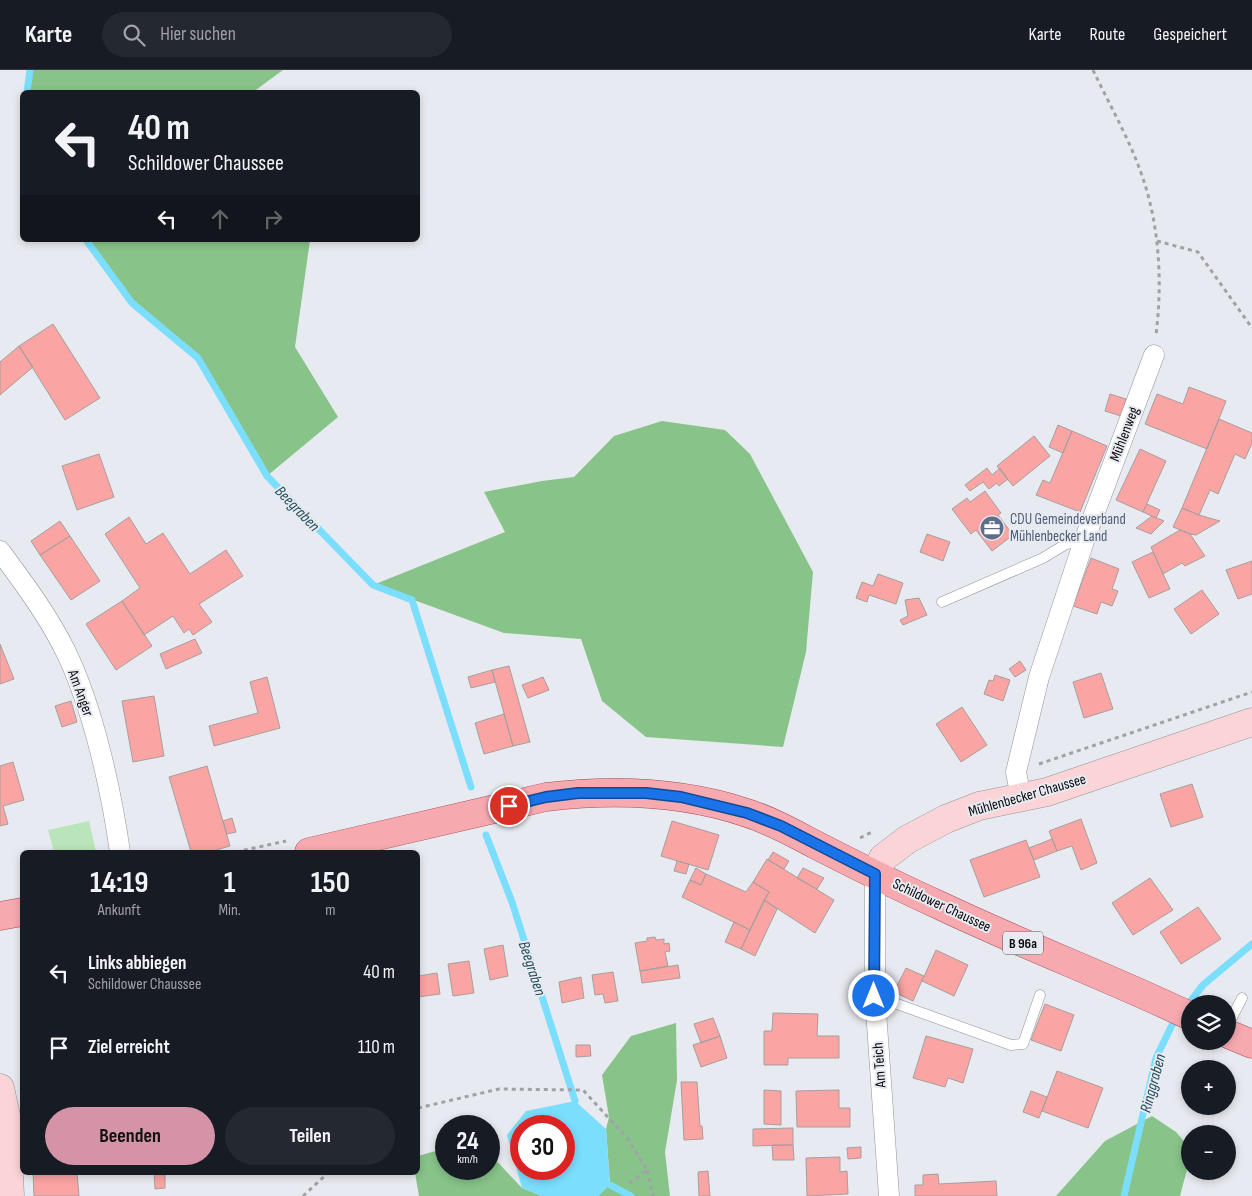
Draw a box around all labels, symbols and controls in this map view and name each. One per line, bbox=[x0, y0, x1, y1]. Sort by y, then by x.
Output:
search box bbox=[102, 12, 452, 57]
text: Karte bbox=[25, 20, 72, 49]
icon: search bbox=[120, 21, 148, 49]
text: Hier suchen bbox=[160, 23, 236, 46]
text: Karte bbox=[1029, 24, 1062, 45]
text: Route bbox=[1090, 24, 1125, 45]
text: Gespeichert bbox=[1153, 24, 1227, 45]
text: 40 m bbox=[128, 107, 190, 150]
icon: left bbox=[45, 110, 110, 175]
text: Schildower Chaussee bbox=[128, 150, 284, 177]
icon: left bbox=[153, 205, 181, 233]
icon: ahead bbox=[206, 205, 234, 233]
icon: right bbox=[259, 205, 287, 233]
street label: Mühlenweg bbox=[1105, 404, 1144, 464]
water label: Beegraben bbox=[271, 482, 323, 536]
place label: CDU Gemeindeverband Mühlenbecker Land bbox=[1010, 510, 1126, 546]
office icon: CDU Gemeindeverband Mühlenbecker Land bbox=[979, 515, 1005, 541]
street label: Am Anger bbox=[63, 666, 98, 720]
street label: Mühlenbecker Chaussee bbox=[966, 770, 1088, 821]
pin bbox=[488, 785, 530, 827]
icon: arrive bbox=[495, 792, 523, 820]
text: 14:19 bbox=[90, 865, 149, 901]
text: 1 bbox=[224, 865, 236, 901]
text: 150 bbox=[311, 865, 350, 901]
street label: Schildower Chaussee bbox=[890, 874, 994, 937]
text: Ankunft bbox=[98, 901, 141, 920]
text: Min. bbox=[218, 901, 241, 920]
text: m bbox=[325, 901, 336, 920]
road number: B 96a bbox=[1003, 931, 1043, 954]
water label: Beegraben bbox=[514, 939, 549, 998]
text: Links abbiegen bbox=[88, 952, 186, 975]
icon: left bbox=[45, 959, 73, 987]
text: 40 m bbox=[363, 961, 395, 984]
position arrow bbox=[847, 969, 899, 1021]
text: Schildower Chaussee bbox=[88, 975, 201, 994]
map controls bbox=[1181, 995, 1236, 1180]
button: layers bbox=[1181, 995, 1236, 1050]
icon: arrive bbox=[45, 1034, 73, 1062]
text: Ziel erreicht bbox=[88, 1036, 170, 1059]
text: 110 m bbox=[358, 1036, 395, 1059]
street label: Am Teich bbox=[868, 1042, 891, 1089]
water label: Ringgraben bbox=[1137, 1052, 1170, 1115]
button: + bbox=[1181, 1060, 1236, 1115]
button: Beenden bbox=[45, 1107, 215, 1165]
button: Teilen bbox=[225, 1107, 395, 1165]
speed limit sign: 30 bbox=[510, 1115, 575, 1180]
button: − bbox=[1181, 1125, 1236, 1180]
text: 24 bbox=[456, 1126, 479, 1157]
text: km/h bbox=[457, 1152, 478, 1167]

